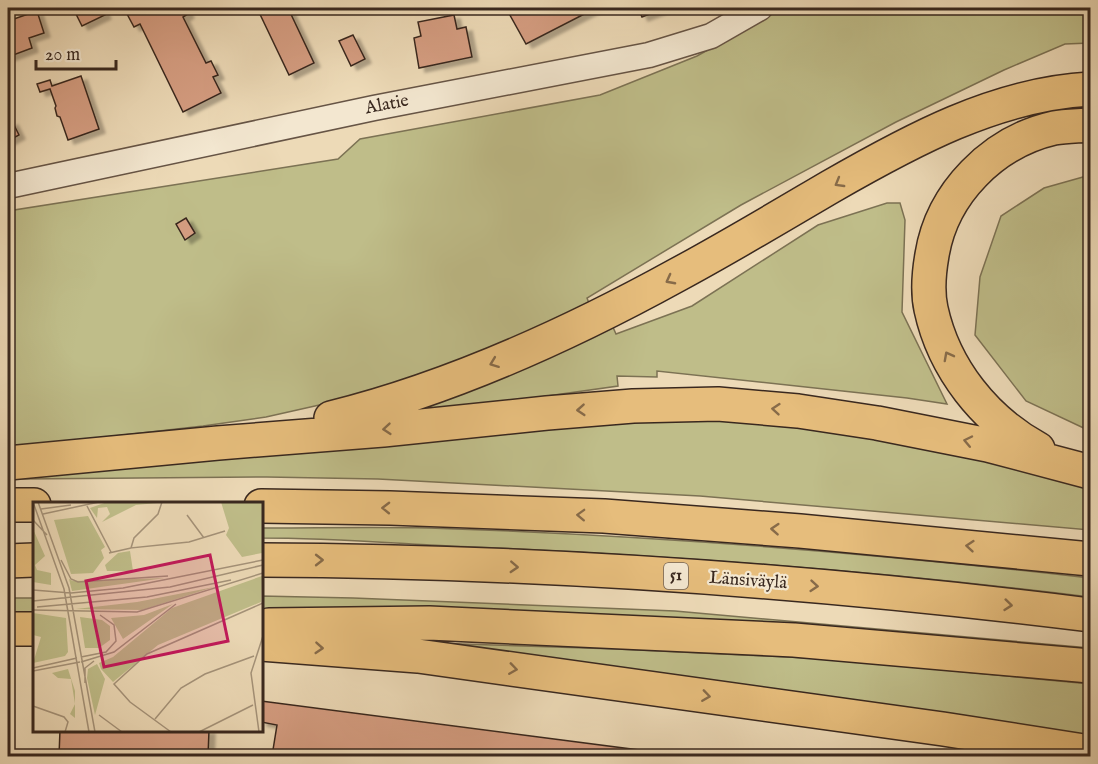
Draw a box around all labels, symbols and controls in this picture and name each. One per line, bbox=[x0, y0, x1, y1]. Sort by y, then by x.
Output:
scale bar bbox=[36, 33, 116, 71]
text: 20 m bbox=[45, 44, 80, 67]
street label: Alatie bbox=[362, 90, 411, 121]
one-way arrow bbox=[835, 175, 845, 187]
one-way arrow bbox=[665, 272, 676, 284]
one-way arrow bbox=[944, 352, 955, 362]
one-way arrow bbox=[489, 356, 500, 369]
one-way arrow bbox=[771, 403, 781, 416]
one-way arrow bbox=[577, 404, 586, 417]
one-way arrow bbox=[383, 422, 392, 435]
one-way arrow bbox=[963, 435, 973, 448]
inset map bbox=[33, 502, 262, 731]
one-way arrow bbox=[382, 502, 391, 514]
one-way arrow bbox=[576, 509, 585, 522]
one-way arrow bbox=[771, 523, 780, 536]
one-way arrow bbox=[965, 540, 974, 553]
one-way arrow bbox=[315, 554, 324, 566]
one-way arrow bbox=[510, 560, 519, 573]
road number: 51 bbox=[664, 563, 688, 589]
street label: Länsiväylä bbox=[708, 567, 788, 595]
one-way arrow bbox=[809, 579, 818, 592]
one-way arrow bbox=[1003, 598, 1012, 610]
one-way arrow bbox=[315, 642, 324, 655]
one-way arrow bbox=[508, 663, 518, 675]
one-way arrow bbox=[702, 690, 711, 702]

